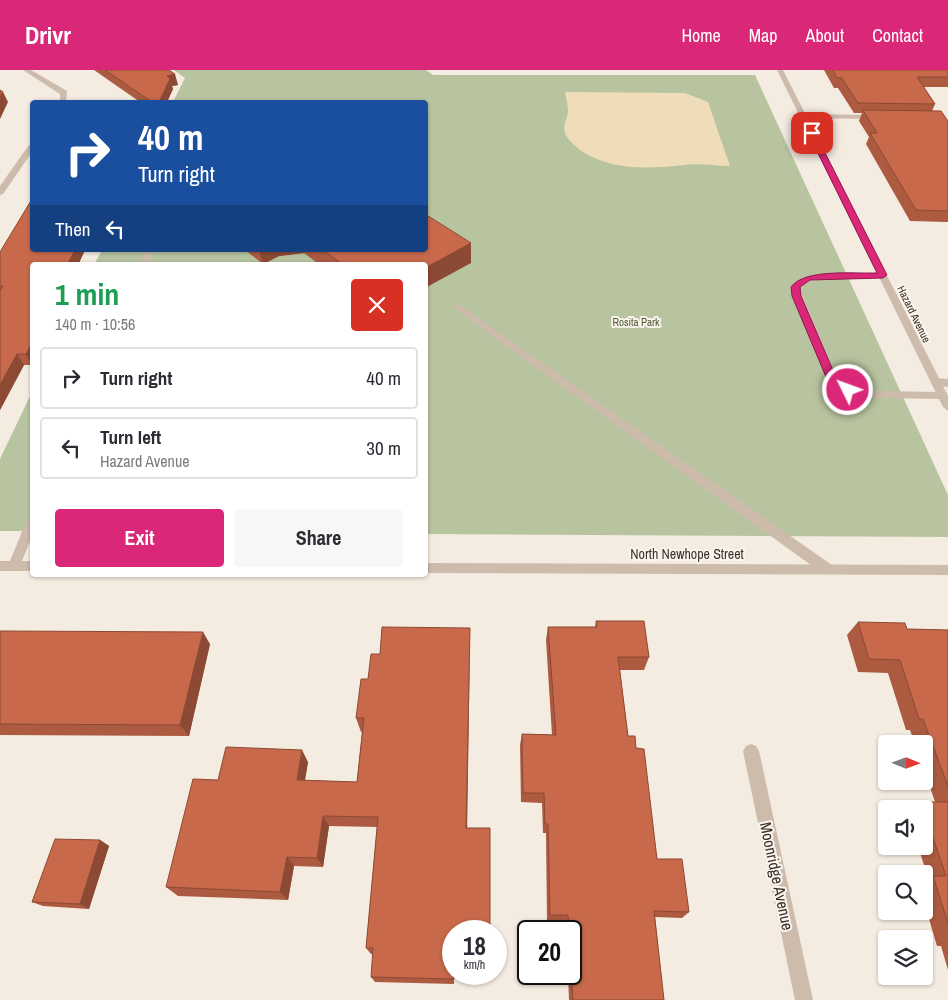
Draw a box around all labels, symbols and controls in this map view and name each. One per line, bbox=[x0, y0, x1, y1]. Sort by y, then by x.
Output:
text: Drivr bbox=[25, 19, 71, 51]
text: Home bbox=[681, 23, 721, 48]
text: Map bbox=[749, 23, 778, 48]
text: About bbox=[806, 23, 844, 48]
text: Contact bbox=[872, 23, 923, 48]
pin bbox=[791, 112, 833, 154]
text: 40 m bbox=[138, 114, 203, 161]
icon: arrive bbox=[798, 119, 826, 147]
icon: right bbox=[55, 120, 120, 185]
text: Turn right bbox=[138, 159, 215, 189]
icon: left bbox=[101, 215, 129, 243]
text: Then bbox=[55, 216, 91, 242]
text: 1 min bbox=[55, 274, 119, 314]
button: close bbox=[351, 279, 403, 331]
street label: Hazard Avenue bbox=[894, 283, 934, 345]
text: 140 m · 10:56 bbox=[55, 313, 135, 335]
park label: Rosita Park bbox=[612, 315, 660, 329]
position arrow bbox=[821, 363, 873, 415]
icon: right bbox=[57, 364, 85, 392]
text: Turn right bbox=[100, 365, 172, 391]
text: 40 m bbox=[366, 365, 401, 391]
text: Turn left bbox=[100, 424, 161, 450]
icon: left bbox=[57, 434, 85, 462]
text: 30 m bbox=[366, 435, 401, 461]
text: Hazard Avenue bbox=[100, 450, 190, 472]
button: Exit bbox=[55, 509, 224, 567]
button: Share bbox=[234, 509, 403, 567]
street label: North Newhope Street bbox=[630, 545, 744, 563]
north arrow bbox=[878, 735, 932, 790]
map controls bbox=[878, 735, 933, 985]
button: sound bbox=[878, 800, 933, 855]
street label: Moonridge Avenue bbox=[755, 820, 799, 932]
button: search bbox=[878, 865, 933, 920]
speed limit sign: 20 bbox=[517, 920, 582, 985]
text: 18 bbox=[463, 929, 486, 963]
button: layers bbox=[878, 930, 933, 985]
text: km/h bbox=[464, 957, 485, 973]

